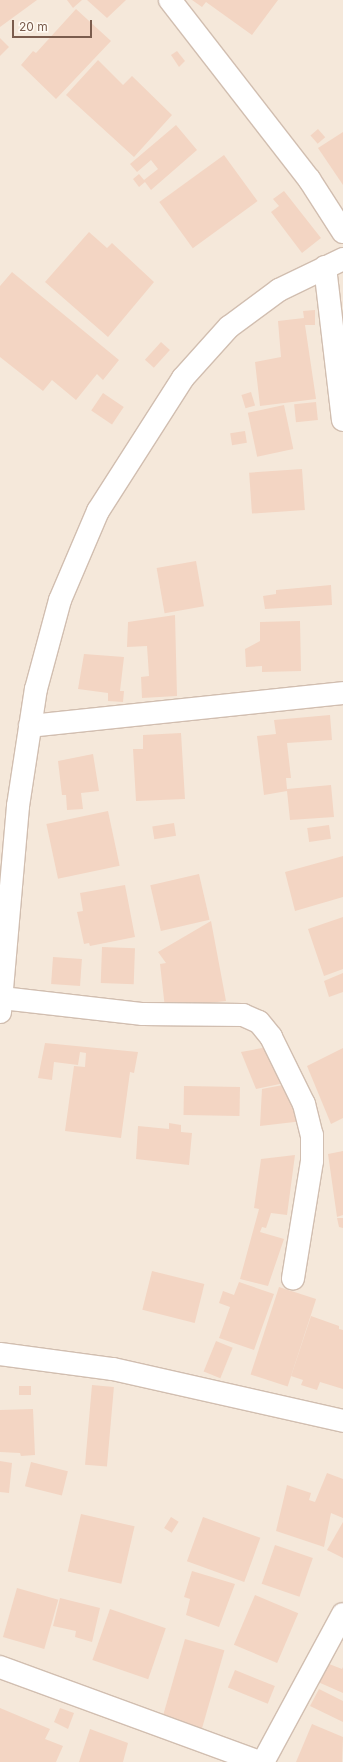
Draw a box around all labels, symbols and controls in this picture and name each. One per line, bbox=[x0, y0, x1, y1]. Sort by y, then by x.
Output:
scale bar bbox=[14, 12, 94, 38]
text: 20 m bbox=[19, 19, 48, 34]

